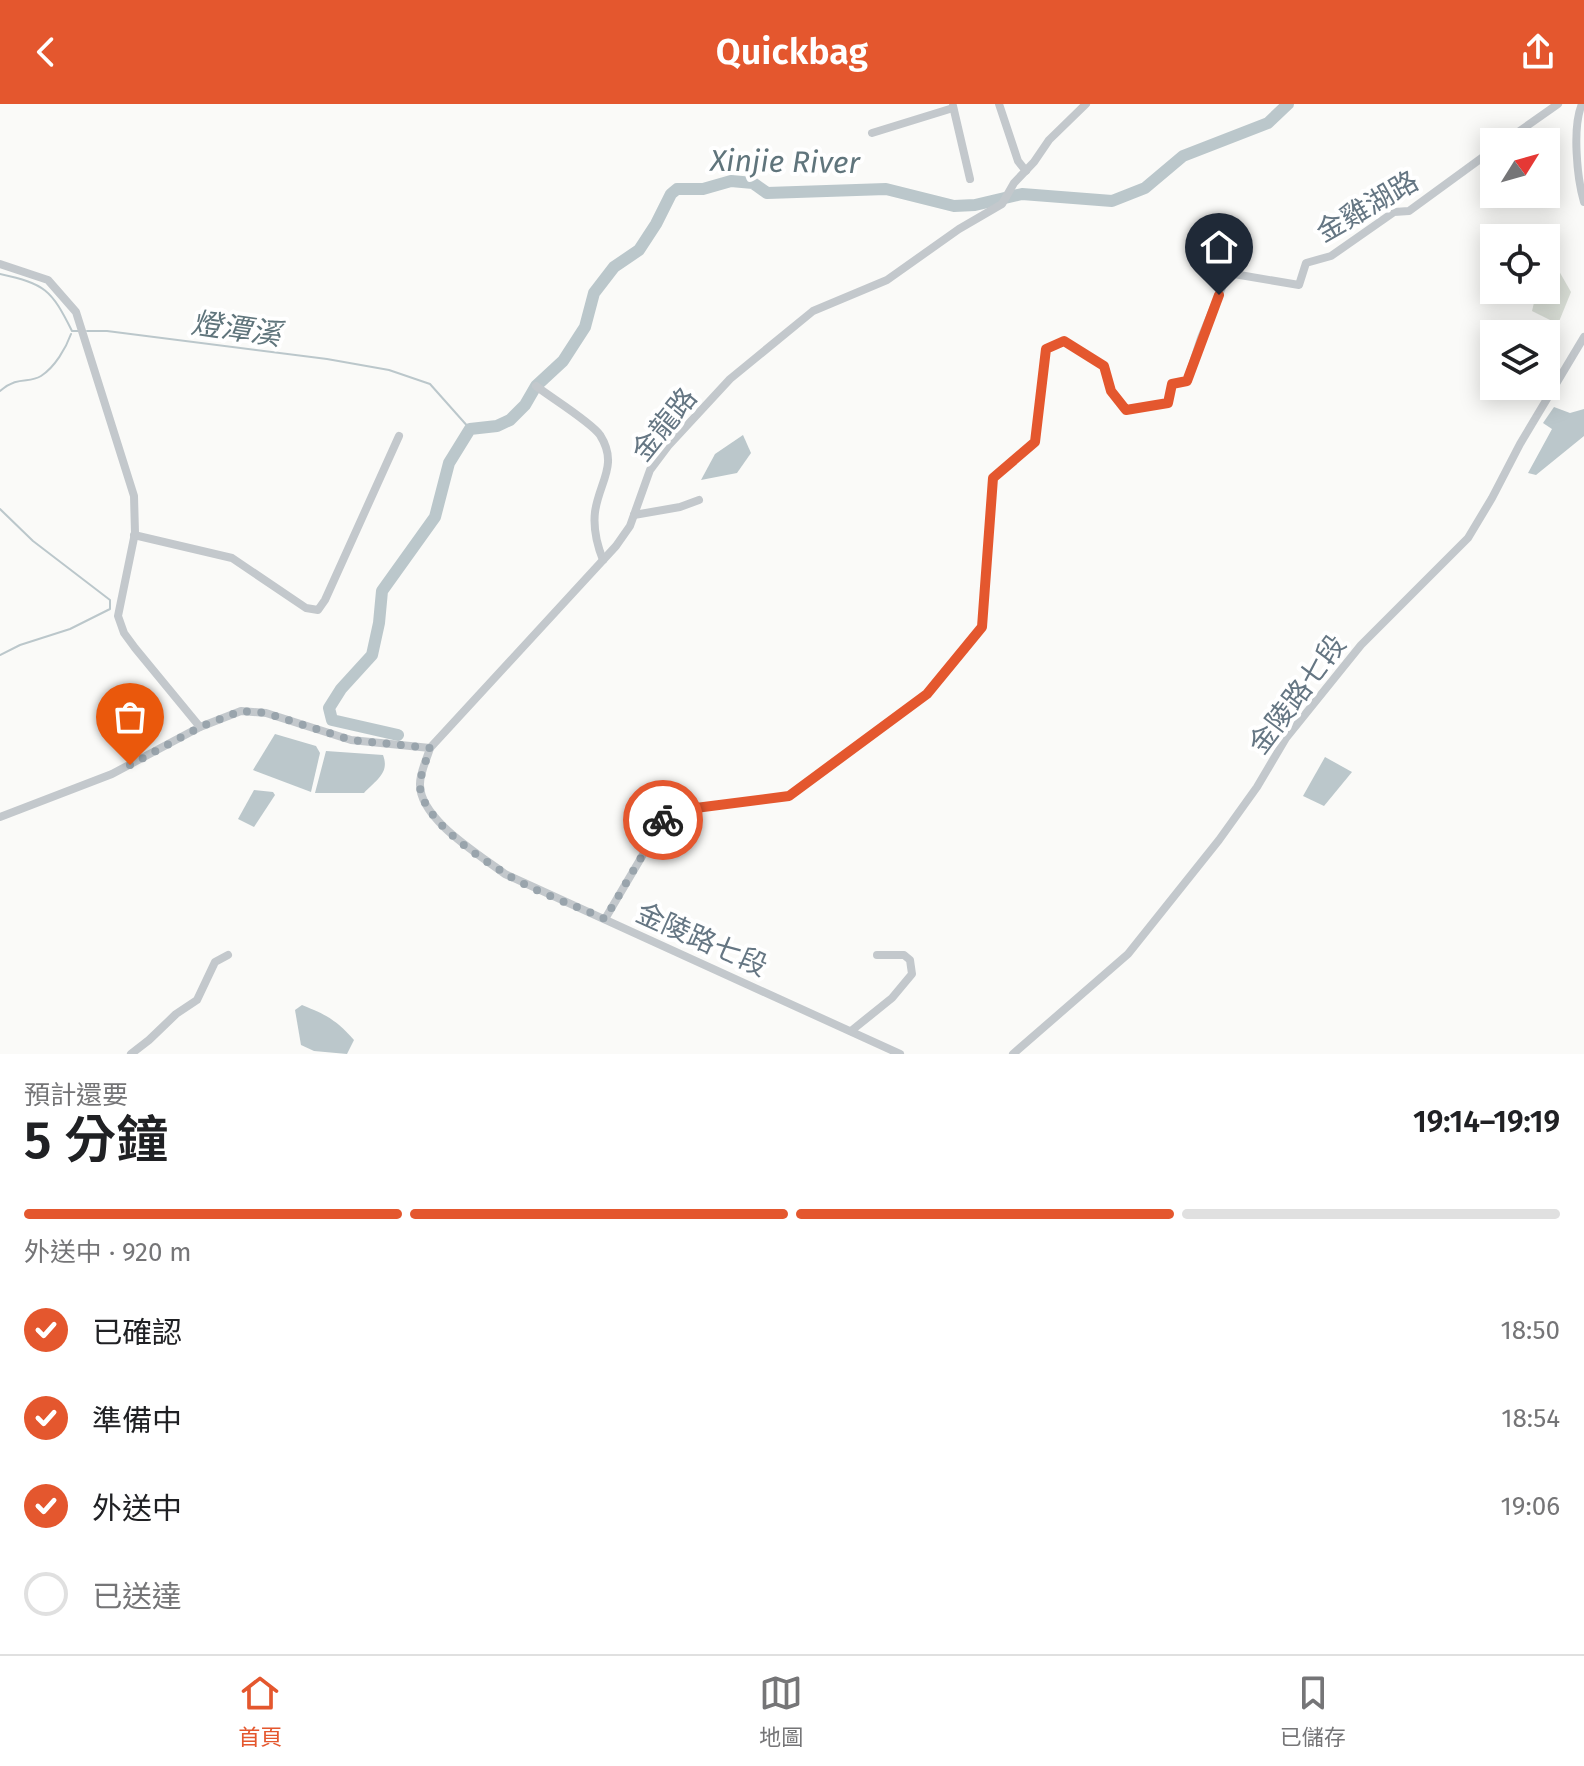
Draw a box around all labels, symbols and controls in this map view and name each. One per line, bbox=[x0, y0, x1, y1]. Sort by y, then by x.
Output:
icon: back bbox=[24, 30, 68, 74]
text: Quickbag bbox=[716, 30, 868, 74]
icon: share bbox=[1516, 30, 1560, 74]
north arrow bbox=[1480, 128, 1560, 208]
map controls bbox=[1480, 128, 1560, 400]
water label: Xinjie River bbox=[709, 143, 862, 181]
street label: 金雞湖路 bbox=[1310, 164, 1424, 249]
pin bbox=[1185, 213, 1253, 295]
button: locate bbox=[1480, 224, 1560, 304]
icon: home bbox=[1197, 225, 1241, 269]
water label: 燈潭溪 bbox=[189, 305, 287, 354]
button: layers bbox=[1480, 320, 1560, 400]
street label: 金龍路 bbox=[625, 381, 704, 467]
street label: 金陵路七段 bbox=[1242, 628, 1353, 760]
pin bbox=[96, 683, 164, 765]
icon: bag bbox=[108, 695, 152, 739]
courier bbox=[623, 780, 703, 860]
icon: bike bbox=[641, 798, 685, 842]
street label: 金陵路七段 bbox=[631, 896, 772, 983]
text: 預計還要 bbox=[24, 1080, 128, 1111]
text: 19:14–19:19 bbox=[1413, 1104, 1560, 1140]
text: 5 分鐘 bbox=[24, 1109, 168, 1172]
text: 外送中 · 920 m bbox=[24, 1237, 192, 1268]
icon: check bbox=[24, 1308, 68, 1352]
text: 已確認 bbox=[92, 1315, 182, 1351]
text: 18:50 bbox=[1501, 1315, 1560, 1346]
icon: check bbox=[24, 1396, 68, 1440]
text: 準備中 bbox=[92, 1403, 182, 1439]
text: 18:54 bbox=[1501, 1403, 1560, 1434]
icon: check bbox=[24, 1484, 68, 1528]
text: 外送中 bbox=[92, 1491, 182, 1527]
text: 19:06 bbox=[1500, 1491, 1560, 1522]
text: 已送達 bbox=[92, 1579, 182, 1615]
tab: 首頁 bbox=[238, 1671, 282, 1751]
tab: 地圖 bbox=[759, 1671, 803, 1751]
tab: 已儲存 bbox=[1280, 1671, 1346, 1751]

